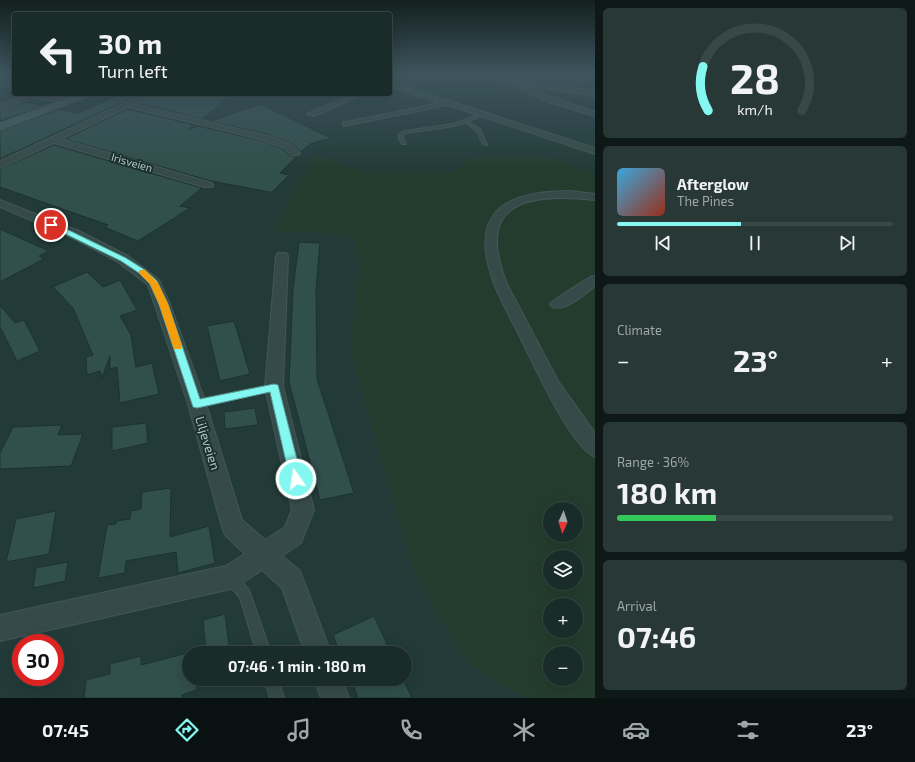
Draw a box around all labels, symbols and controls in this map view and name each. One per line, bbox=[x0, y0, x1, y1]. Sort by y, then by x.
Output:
text: 30 m bbox=[98, 26, 162, 60]
icon: left bbox=[32, 28, 84, 80]
text: 28 bbox=[730, 52, 780, 102]
text: Turn left bbox=[98, 60, 168, 82]
text: km/h bbox=[737, 101, 773, 118]
street label: Irisveien bbox=[110, 150, 154, 174]
text: Afterglow bbox=[677, 175, 749, 193]
text: The Pines bbox=[677, 193, 734, 209]
pin bbox=[34, 208, 68, 242]
icon: arrive bbox=[40, 214, 62, 236]
icon: previous bbox=[652, 232, 674, 254]
icon: pause bbox=[744, 232, 766, 254]
icon: next bbox=[836, 232, 858, 254]
text: Climate bbox=[617, 322, 662, 338]
text: 23° bbox=[733, 342, 778, 378]
text: − bbox=[617, 347, 630, 373]
text: + bbox=[881, 347, 893, 373]
street label: Liljeveien bbox=[192, 414, 224, 472]
text: Range · 36% bbox=[617, 454, 689, 470]
position arrow bbox=[275, 458, 317, 500]
text: 180 km bbox=[617, 474, 717, 510]
north arrow bbox=[543, 502, 583, 542]
map controls bbox=[543, 502, 583, 686]
button: layers bbox=[543, 550, 583, 590]
button: + bbox=[543, 598, 583, 638]
text: Arrival bbox=[617, 598, 657, 614]
text: 07:46 bbox=[617, 618, 696, 654]
speed limit sign: 30 bbox=[12, 634, 64, 686]
button: − bbox=[543, 646, 583, 686]
text: 07:46 · 1 min · 180 m bbox=[228, 657, 366, 675]
icon: directions bbox=[173, 716, 201, 744]
icon: music bbox=[285, 716, 313, 744]
icon: phone bbox=[397, 716, 425, 744]
icon: climate bbox=[510, 716, 538, 744]
icon: car bbox=[622, 716, 650, 744]
icon: filters bbox=[734, 716, 762, 744]
text: 07:45 bbox=[42, 719, 89, 741]
text: 23° bbox=[846, 719, 873, 741]

